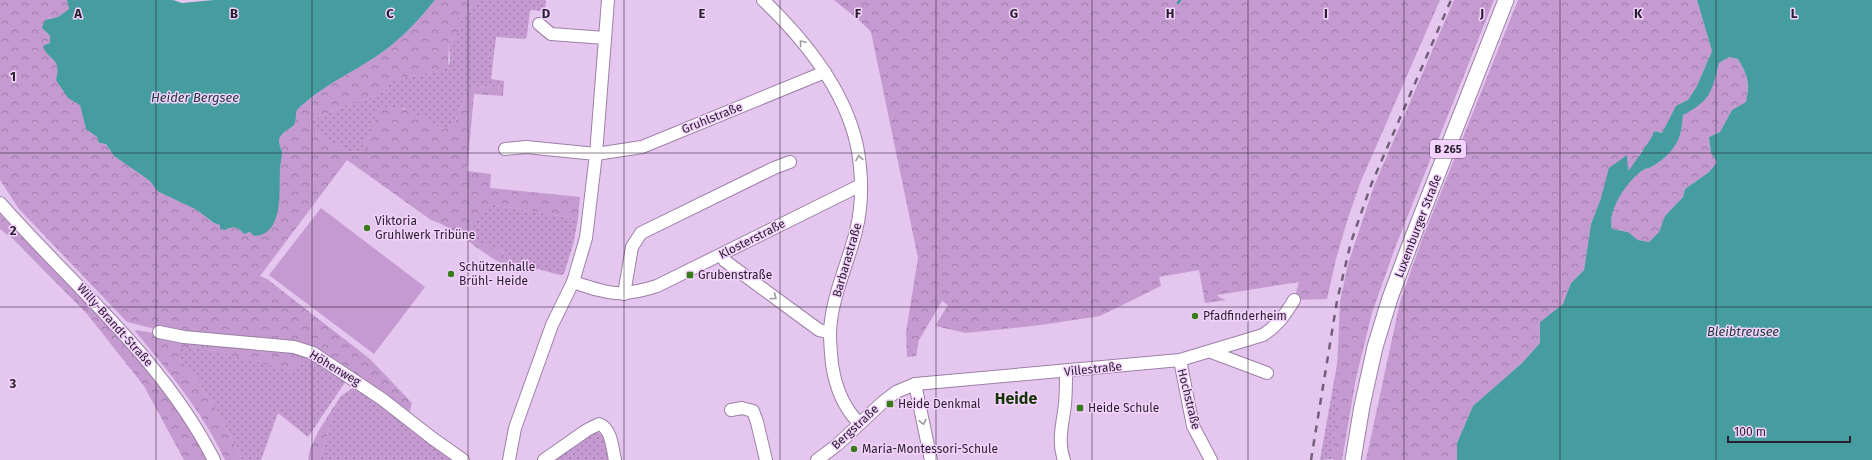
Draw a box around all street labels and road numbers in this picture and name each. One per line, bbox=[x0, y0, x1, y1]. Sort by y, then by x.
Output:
street label: Gruhlstraße bbox=[680, 100, 744, 136]
road number: B 265 bbox=[1430, 140, 1466, 158]
street label: Luxemburger Straße bbox=[1392, 172, 1444, 280]
street label: Klosterstraße bbox=[716, 216, 788, 262]
street label: Barbarastraße bbox=[830, 221, 864, 299]
street label: Willy-Brandt-Straße bbox=[74, 281, 156, 369]
street label: Höhenweg bbox=[307, 347, 364, 389]
street label: Villestraße bbox=[1063, 359, 1123, 379]
street label: Hochstraße bbox=[1175, 367, 1203, 431]
street label: Bergstraße bbox=[829, 402, 881, 452]

